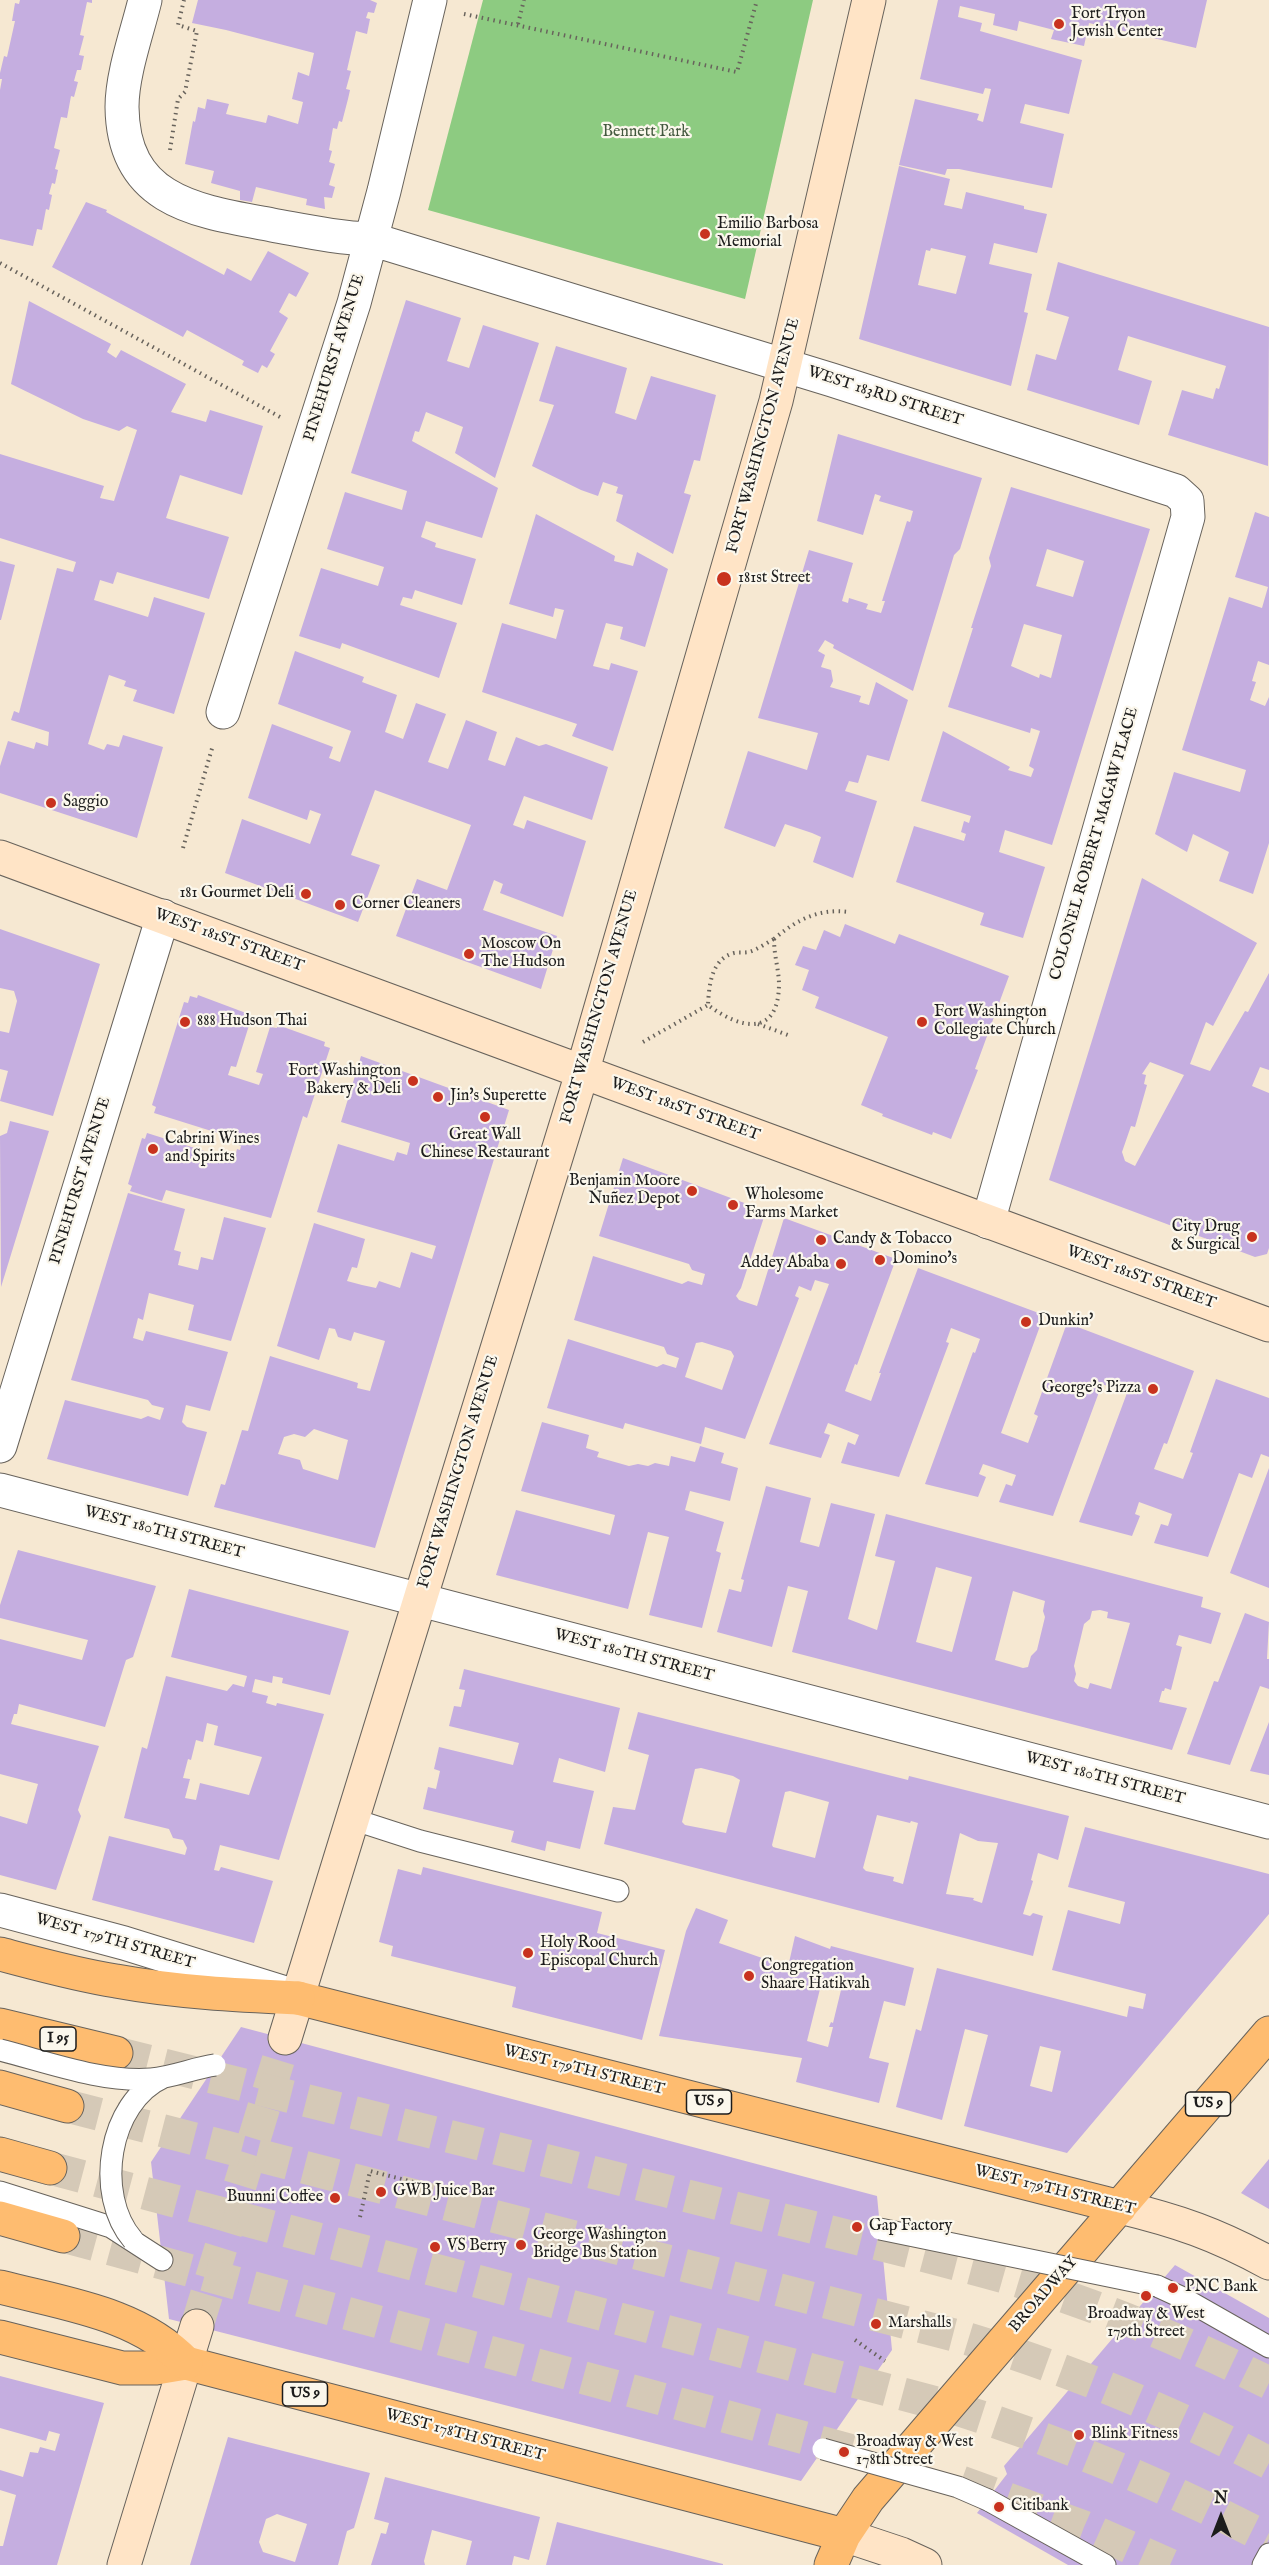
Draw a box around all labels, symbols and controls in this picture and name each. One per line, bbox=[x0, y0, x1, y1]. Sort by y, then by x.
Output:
place label: Fort Tryon Jewish Center bbox=[1071, 5, 1163, 43]
marker: Fort Tryon Jewish Center bbox=[1052, 17, 1066, 31]
park label: Bennett Park bbox=[602, 123, 690, 143]
place label: Emilio Barbosa Memorial bbox=[717, 215, 819, 253]
marker: Emilio Barbosa Memorial bbox=[698, 227, 712, 241]
street label: PINEHURST AVENUE bbox=[300, 272, 370, 444]
street label: FORT WASHINGTON AVENUE bbox=[723, 316, 805, 556]
street label: WEST 183RD STREET bbox=[805, 363, 965, 431]
place label: 181st Street bbox=[738, 569, 811, 589]
marker: 181st Street bbox=[715, 570, 733, 588]
street label: COLONEL ROBERT MAGAW PLACE bbox=[1047, 705, 1143, 983]
place label: Saggio bbox=[63, 793, 108, 813]
marker: Saggio bbox=[44, 796, 58, 810]
place label: 181 Gourmet Deli bbox=[179, 884, 294, 904]
marker: 181 Gourmet Deli bbox=[299, 887, 313, 901]
street label: FORT WASHINGTON AVENUE bbox=[557, 888, 643, 1126]
place label: Corner Cleaners bbox=[352, 895, 460, 915]
marker: Corner Cleaners bbox=[333, 898, 347, 912]
street label: WEST 181ST STREET bbox=[152, 905, 306, 977]
place label: Moscow On The Hudson bbox=[481, 935, 565, 973]
marker: Moscow On The Hudson bbox=[462, 947, 476, 961]
place label: Fort Washington Collegiate Church bbox=[934, 1003, 1056, 1041]
place label: 888 Hudson Thai bbox=[197, 1012, 307, 1032]
marker: 888 Hudson Thai bbox=[178, 1015, 192, 1029]
marker: Fort Washington Collegiate Church bbox=[915, 1015, 929, 1029]
place label: Fort Washington Bakery & Deli bbox=[288, 1062, 401, 1100]
marker: Fort Washington Bakery & Deli bbox=[406, 1074, 420, 1088]
street label: WEST 181ST STREET bbox=[608, 1074, 762, 1146]
place label: Jin's Superette bbox=[450, 1087, 547, 1107]
marker: Jin's Superette bbox=[431, 1090, 445, 1104]
street label: PINEHURST AVENUE bbox=[46, 1095, 116, 1267]
marker: Great Wall Chinese Restaurant bbox=[478, 1110, 492, 1124]
place label: Great Wall Chinese Restaurant bbox=[420, 1126, 550, 1164]
place label: Cabrini Wines and Spirits bbox=[165, 1130, 259, 1168]
marker: Cabrini Wines and Spirits bbox=[146, 1142, 160, 1156]
place label: Benjamin Moore Nuñez Depot bbox=[569, 1172, 680, 1210]
marker: Benjamin Moore Nuñez Depot bbox=[685, 1184, 699, 1198]
place label: Wholesome Farms Market bbox=[745, 1186, 838, 1224]
marker: Wholesome Farms Market bbox=[726, 1198, 740, 1212]
place label: City Drug & Surgical bbox=[1171, 1218, 1240, 1256]
place label: Candy & Tobacco bbox=[833, 1230, 952, 1250]
marker: City Drug & Surgical bbox=[1245, 1230, 1259, 1244]
marker: Candy & Tobacco bbox=[814, 1233, 828, 1247]
street label: WEST 181ST STREET bbox=[1064, 1242, 1218, 1314]
place label: Domino's bbox=[892, 1250, 957, 1270]
marker: Domino's bbox=[873, 1253, 887, 1267]
place label: Addey Ababa bbox=[741, 1254, 829, 1274]
marker: Addey Ababa bbox=[834, 1257, 848, 1271]
place label: Dunkin' bbox=[1038, 1312, 1093, 1332]
marker: Dunkin' bbox=[1019, 1315, 1033, 1329]
street label: FORT WASHINGTON AVENUE bbox=[414, 1353, 504, 1591]
place label: George's Pizza bbox=[1042, 1379, 1141, 1399]
marker: George's Pizza bbox=[1146, 1382, 1160, 1396]
street label: WEST 180TH STREET bbox=[82, 1502, 246, 1564]
street label: WEST 180TH STREET bbox=[552, 1625, 716, 1687]
street label: WEST 180TH STREET bbox=[1023, 1748, 1187, 1810]
street label: WEST 179TH STREET bbox=[33, 1910, 197, 1974]
place label: Holy Rood Episcopal Church bbox=[540, 1934, 658, 1972]
marker: Holy Rood Episcopal Church bbox=[521, 1946, 535, 1960]
place label: Congregation Shaare Hatikvah bbox=[761, 1957, 870, 1995]
marker: Congregation Shaare Hatikvah bbox=[742, 1969, 756, 1983]
road number: I 95 bbox=[40, 2027, 76, 2051]
street label: WEST 179TH STREET bbox=[502, 2042, 666, 2100]
road number: US 9 bbox=[686, 2090, 732, 2114]
road number: US 9 bbox=[1186, 2092, 1230, 2116]
street label: WEST 179TH STREET bbox=[973, 2162, 1137, 2220]
place label: GWB Juice Bar bbox=[393, 2182, 495, 2202]
marker: GWB Juice Bar bbox=[374, 2185, 388, 2199]
place label: Buunni Coffee bbox=[227, 2188, 323, 2208]
marker: Buunni Coffee bbox=[328, 2191, 342, 2205]
place label: Gap Factory bbox=[869, 2217, 952, 2237]
marker: Gap Factory bbox=[850, 2220, 864, 2234]
place label: George Washington Bridge Bus Station bbox=[533, 2226, 666, 2264]
place label: VS Berry bbox=[447, 2237, 507, 2257]
marker: George Washington Bridge Bus Station bbox=[514, 2238, 528, 2252]
marker: VS Berry bbox=[428, 2240, 442, 2254]
street label: BROADWAY bbox=[1006, 2253, 1082, 2337]
place label: PNC Bank bbox=[1185, 2278, 1257, 2298]
marker: PNC Bank bbox=[1166, 2281, 1180, 2295]
marker: Broadway & West 179th Street bbox=[1139, 2289, 1153, 2303]
place label: Broadway & West 179th Street bbox=[1087, 2305, 1205, 2343]
place label: Marshalls bbox=[888, 2314, 951, 2334]
marker: Marshalls bbox=[869, 2317, 883, 2331]
road number: US 9 bbox=[282, 2382, 328, 2406]
street label: WEST 178TH STREET bbox=[383, 2405, 547, 2467]
place label: Blink Fitness bbox=[1091, 2425, 1178, 2445]
marker: Blink Fitness bbox=[1072, 2428, 1086, 2442]
place label: Broadway & West 178th Street bbox=[856, 2433, 973, 2471]
marker: Broadway & West 178th Street bbox=[837, 2445, 851, 2459]
north arrow bbox=[1191, 2487, 1251, 2547]
text: N bbox=[1214, 2489, 1228, 2509]
place label: Citibank bbox=[1011, 2497, 1069, 2517]
marker: Citibank bbox=[992, 2500, 1006, 2514]

